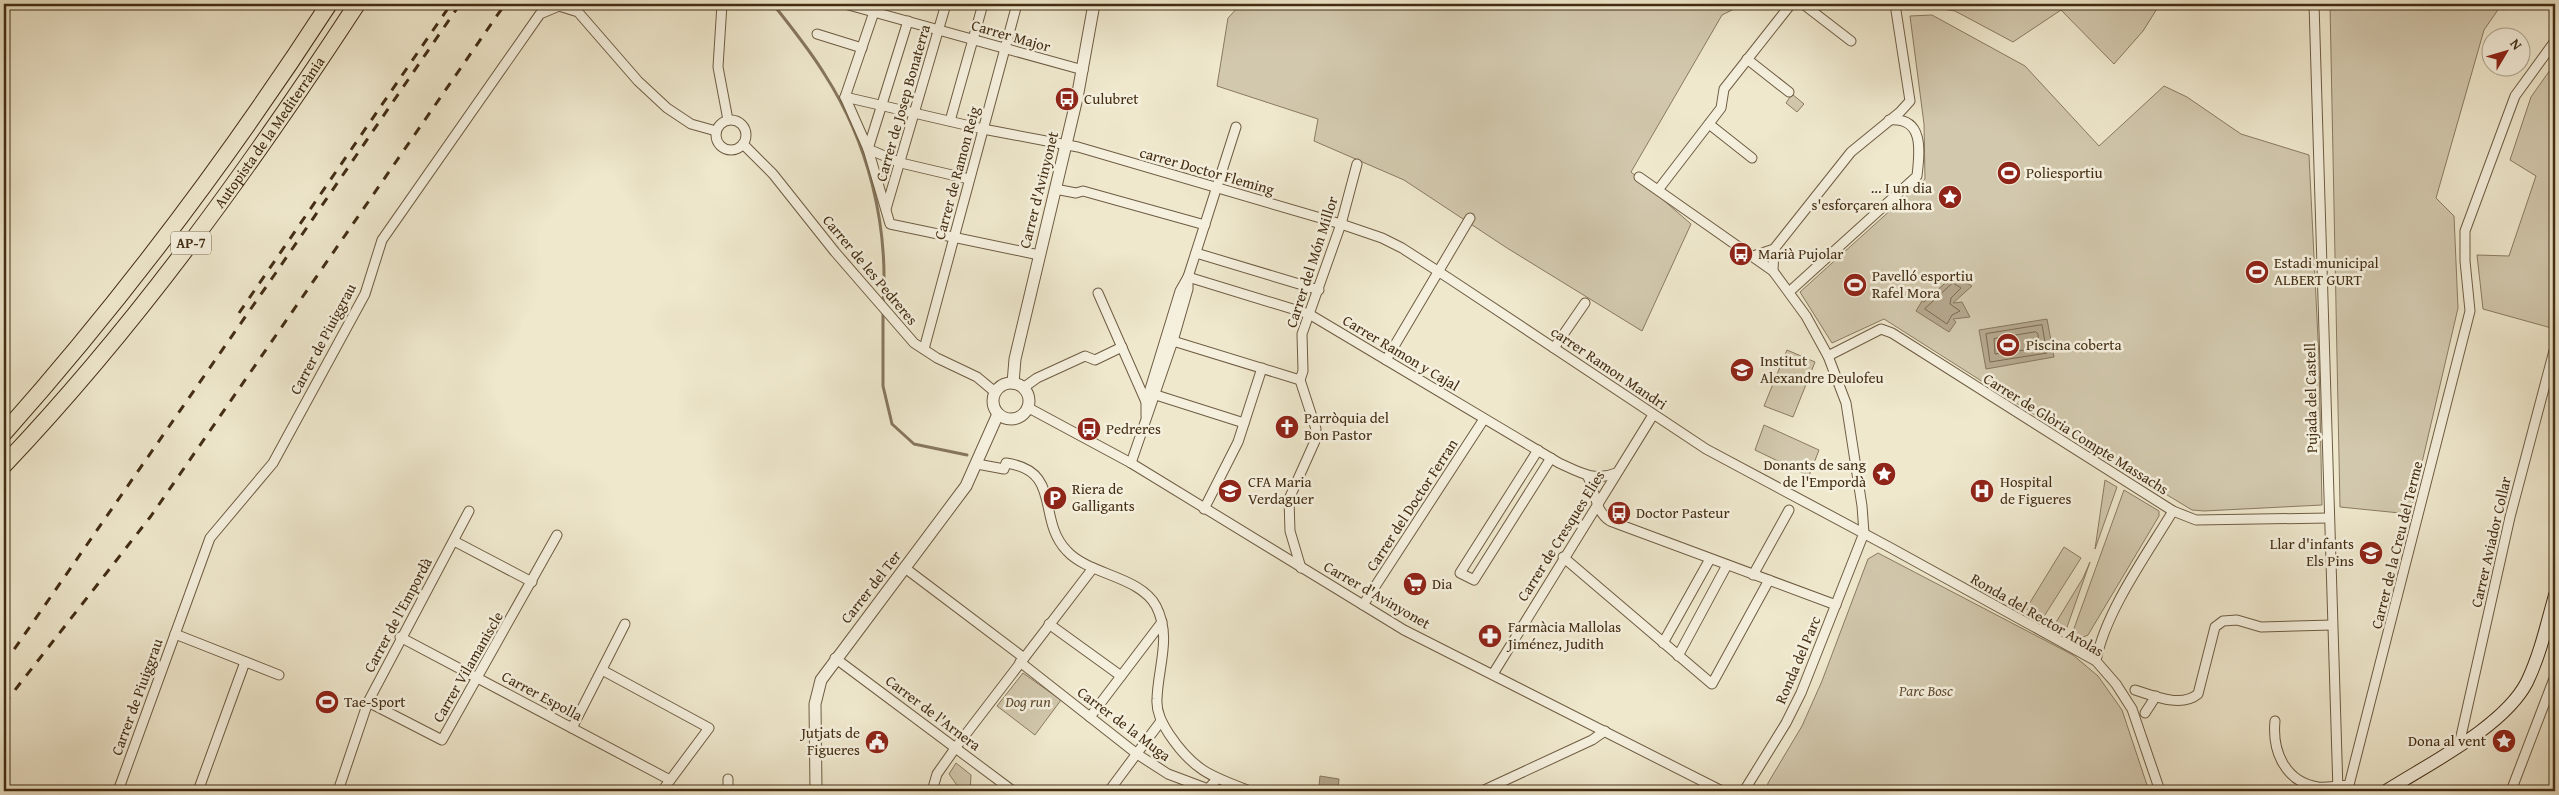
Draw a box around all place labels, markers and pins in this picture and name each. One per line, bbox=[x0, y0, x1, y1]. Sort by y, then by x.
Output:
bus stop icon: Culubret bbox=[1054, 86, 1080, 112]
place label: Culubret bbox=[1084, 88, 1139, 109]
sports icon: Poliesportiu bbox=[1996, 160, 2022, 186]
place label: Poliesportiu bbox=[2026, 162, 2104, 183]
place label: ... I un dia s'esforçaren alhora bbox=[1812, 177, 1932, 215]
place icon: ... I un dia s'esforçaren alhora bbox=[1937, 184, 1963, 210]
bus stop icon: Marià Pujolar bbox=[1728, 241, 1754, 267]
place label: Marià Pujolar bbox=[1758, 243, 1844, 264]
place label: Estadi municipal ALBERT GURT bbox=[2274, 252, 2379, 290]
sports icon: Estadi municipal ALBERT GURT bbox=[2244, 259, 2270, 285]
place label: Pavelló esportiu Rafel Mora bbox=[1872, 265, 1974, 303]
sports icon: Pavelló esportiu Rafel Mora bbox=[1842, 272, 1868, 298]
sports icon: Piscina coberta bbox=[1995, 332, 2021, 358]
place label: Piscina coberta bbox=[2026, 334, 2122, 355]
place label: Institut Alexandre Deulofeu bbox=[1760, 350, 1885, 388]
school or university icon: Institut Alexandre Deulofeu bbox=[1729, 357, 1755, 383]
place label: Parròquia del Bon Pastor bbox=[1304, 407, 1389, 445]
church icon: Parròquia del Bon Pastor bbox=[1274, 414, 1300, 440]
bus stop icon: Pedreres bbox=[1076, 416, 1102, 442]
place label: Pedreres bbox=[1106, 418, 1161, 439]
place label: Donants de sang de l'Empordà bbox=[1763, 454, 1867, 492]
place icon: Donants de sang de l'Empordà bbox=[1871, 461, 1897, 487]
place label: CFA Maria Verdaguer bbox=[1248, 471, 1314, 509]
place label: Hospital de Figueres bbox=[2000, 471, 2071, 509]
place label: Riera de Galligants bbox=[1072, 478, 1135, 516]
school or university icon: CFA Maria Verdaguer bbox=[1217, 478, 1243, 504]
hospital icon: Hospital de Figueres bbox=[1969, 478, 1995, 504]
parking icon: Riera de Galligants bbox=[1042, 485, 1068, 511]
bus stop icon: Doctor Pasteur bbox=[1606, 500, 1632, 526]
place label: Doctor Pasteur bbox=[1636, 502, 1730, 523]
place label: Llar d'infants Els Pins bbox=[2270, 533, 2354, 571]
school or university icon: Llar d'infants Els Pins bbox=[2358, 540, 2384, 566]
supermarket icon: Dia bbox=[1402, 571, 1428, 597]
place label: Dia bbox=[1432, 573, 1452, 594]
place label: Farmàcia Mallolas Jiménez, Judith bbox=[1506, 616, 1621, 654]
pharmacy icon: Farmàcia Mallolas Jiménez, Judith bbox=[1477, 623, 1503, 649]
sports icon: Tae-Sport bbox=[314, 689, 340, 715]
place label: Tae-Sport bbox=[344, 691, 406, 712]
place label: Jutjats de Figueres bbox=[799, 722, 860, 760]
place icon: Dona al vent bbox=[2491, 728, 2517, 754]
public building icon: Jutjats de Figueres bbox=[864, 729, 890, 755]
place label: Dona al vent bbox=[2408, 730, 2487, 751]

